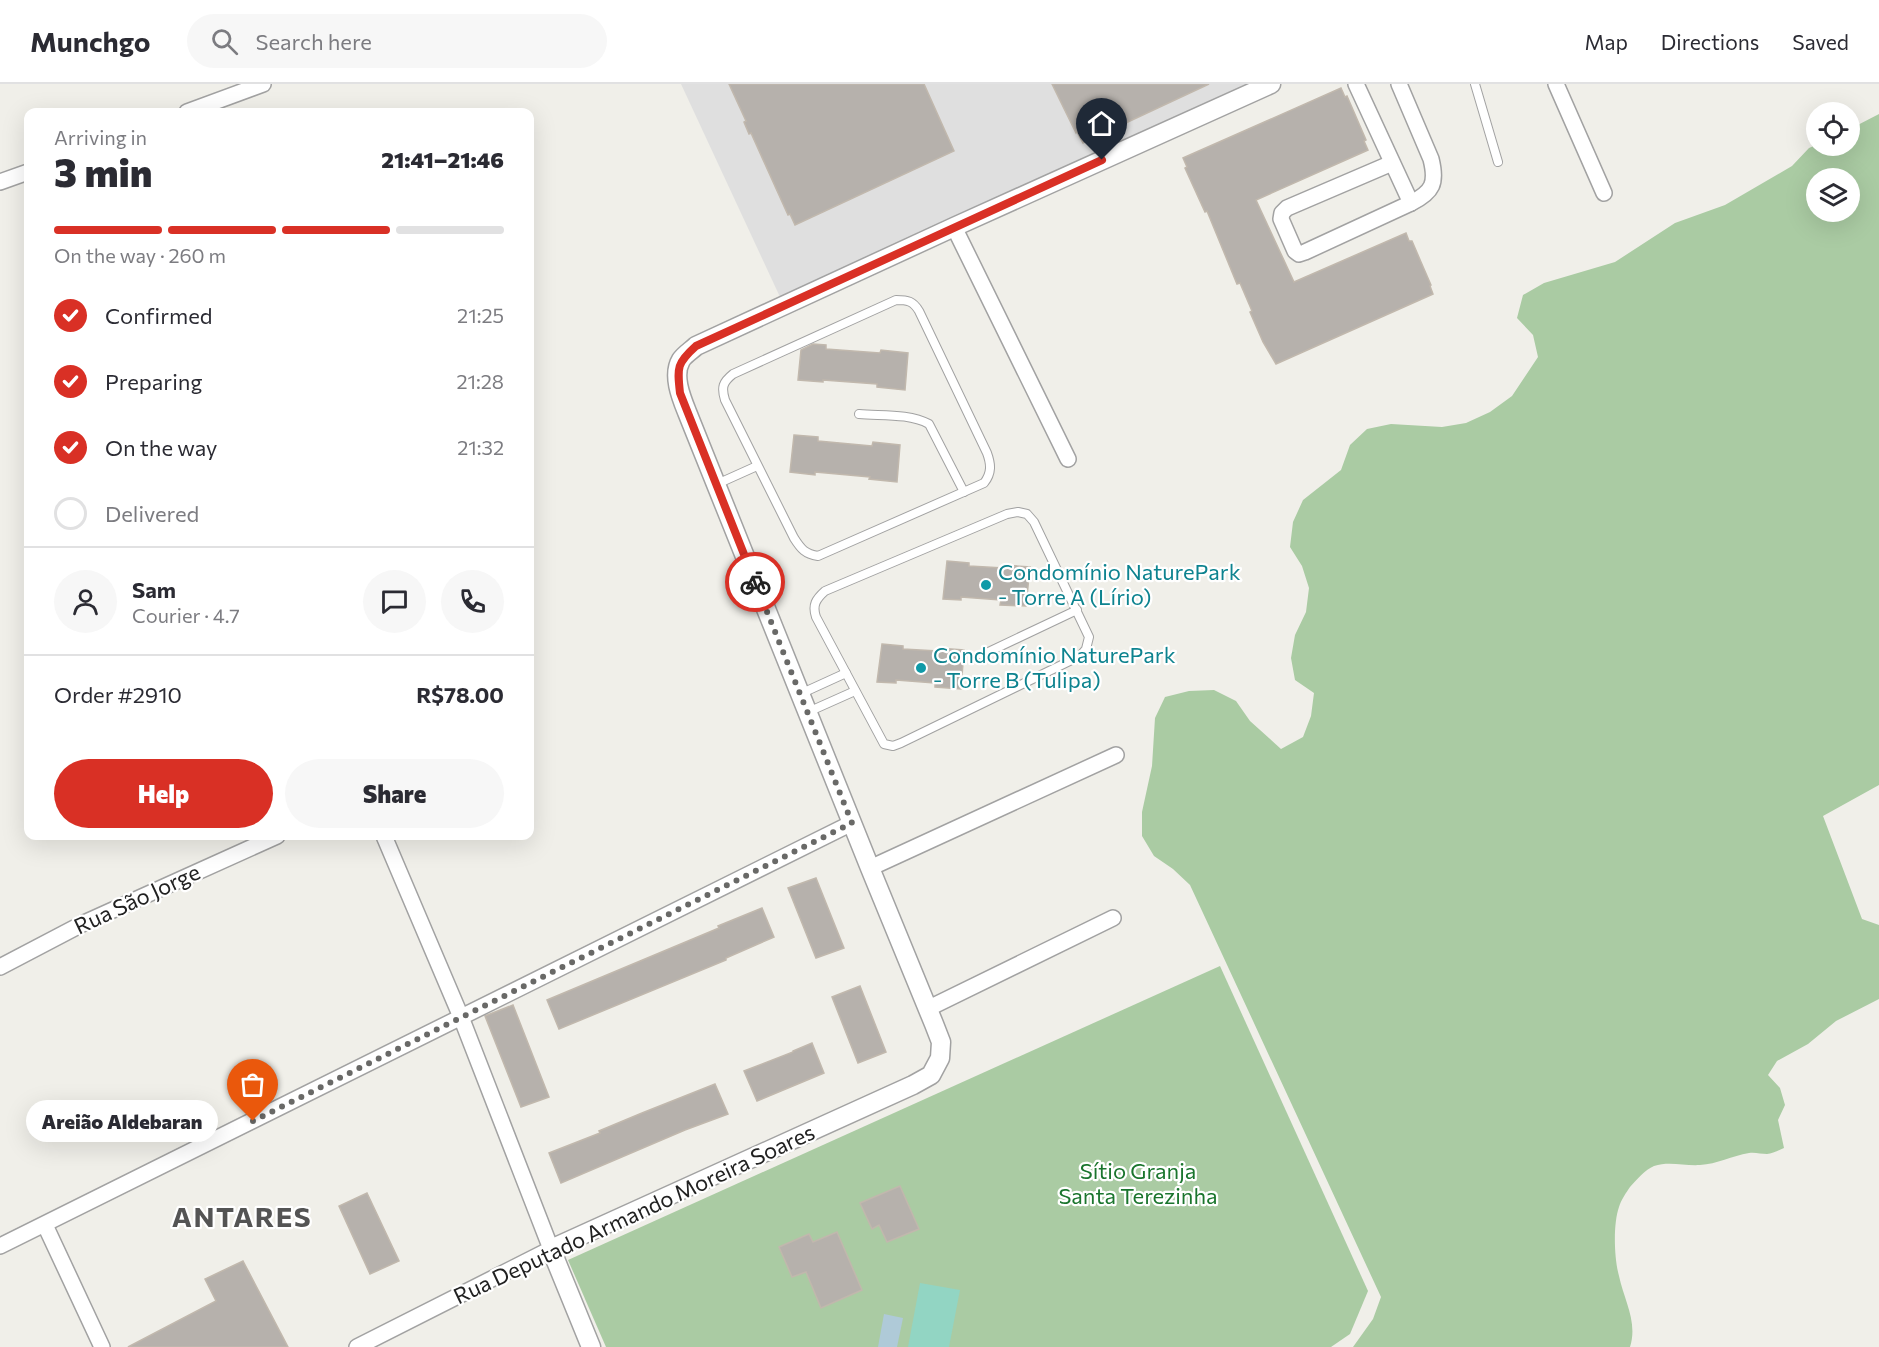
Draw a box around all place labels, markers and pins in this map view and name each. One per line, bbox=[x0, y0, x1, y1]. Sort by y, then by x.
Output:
pin bbox=[1076, 98, 1127, 160]
place label: Condomínio NaturePark - Torre A (Lírio) bbox=[998, 558, 1241, 610]
marker: Condomínio NaturePark - Torre A (Lírio) bbox=[979, 578, 993, 592]
place label: Condomínio NaturePark - Torre B (Tulipa) bbox=[933, 641, 1176, 693]
marker: Condomínio NaturePark - Torre B (Tulipa) bbox=[914, 661, 928, 675]
pin bbox=[227, 1059, 278, 1121]
callout: Areião Aldebaran bbox=[25, 1100, 217, 1142]

